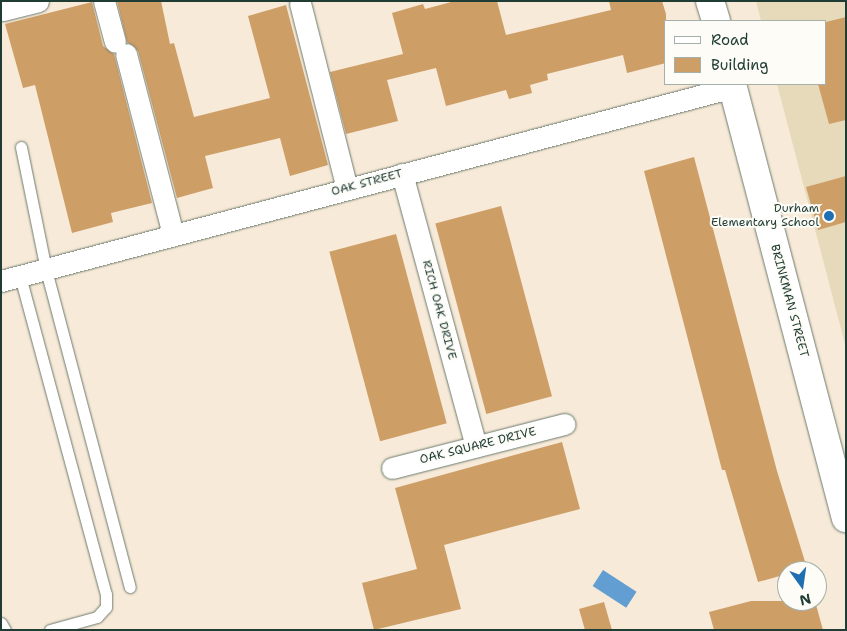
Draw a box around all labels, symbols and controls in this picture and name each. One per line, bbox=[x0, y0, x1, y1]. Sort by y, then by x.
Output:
legend bbox=[664, 20, 827, 85]
text: Road bbox=[711, 30, 749, 50]
text: Building bbox=[711, 55, 768, 75]
street label: OAK STREET bbox=[330, 167, 404, 199]
place label: Durham Elementary School bbox=[711, 202, 819, 230]
marker: Durham Elementary School bbox=[823, 210, 835, 222]
street label: BRINKMAN STREET bbox=[767, 243, 811, 359]
street label: RICH OAK DRIVE bbox=[419, 259, 459, 361]
street label: OAK SQUARE DRIVE bbox=[418, 425, 538, 467]
north arrow bbox=[777, 561, 827, 611]
text: N bbox=[798, 590, 813, 610]

